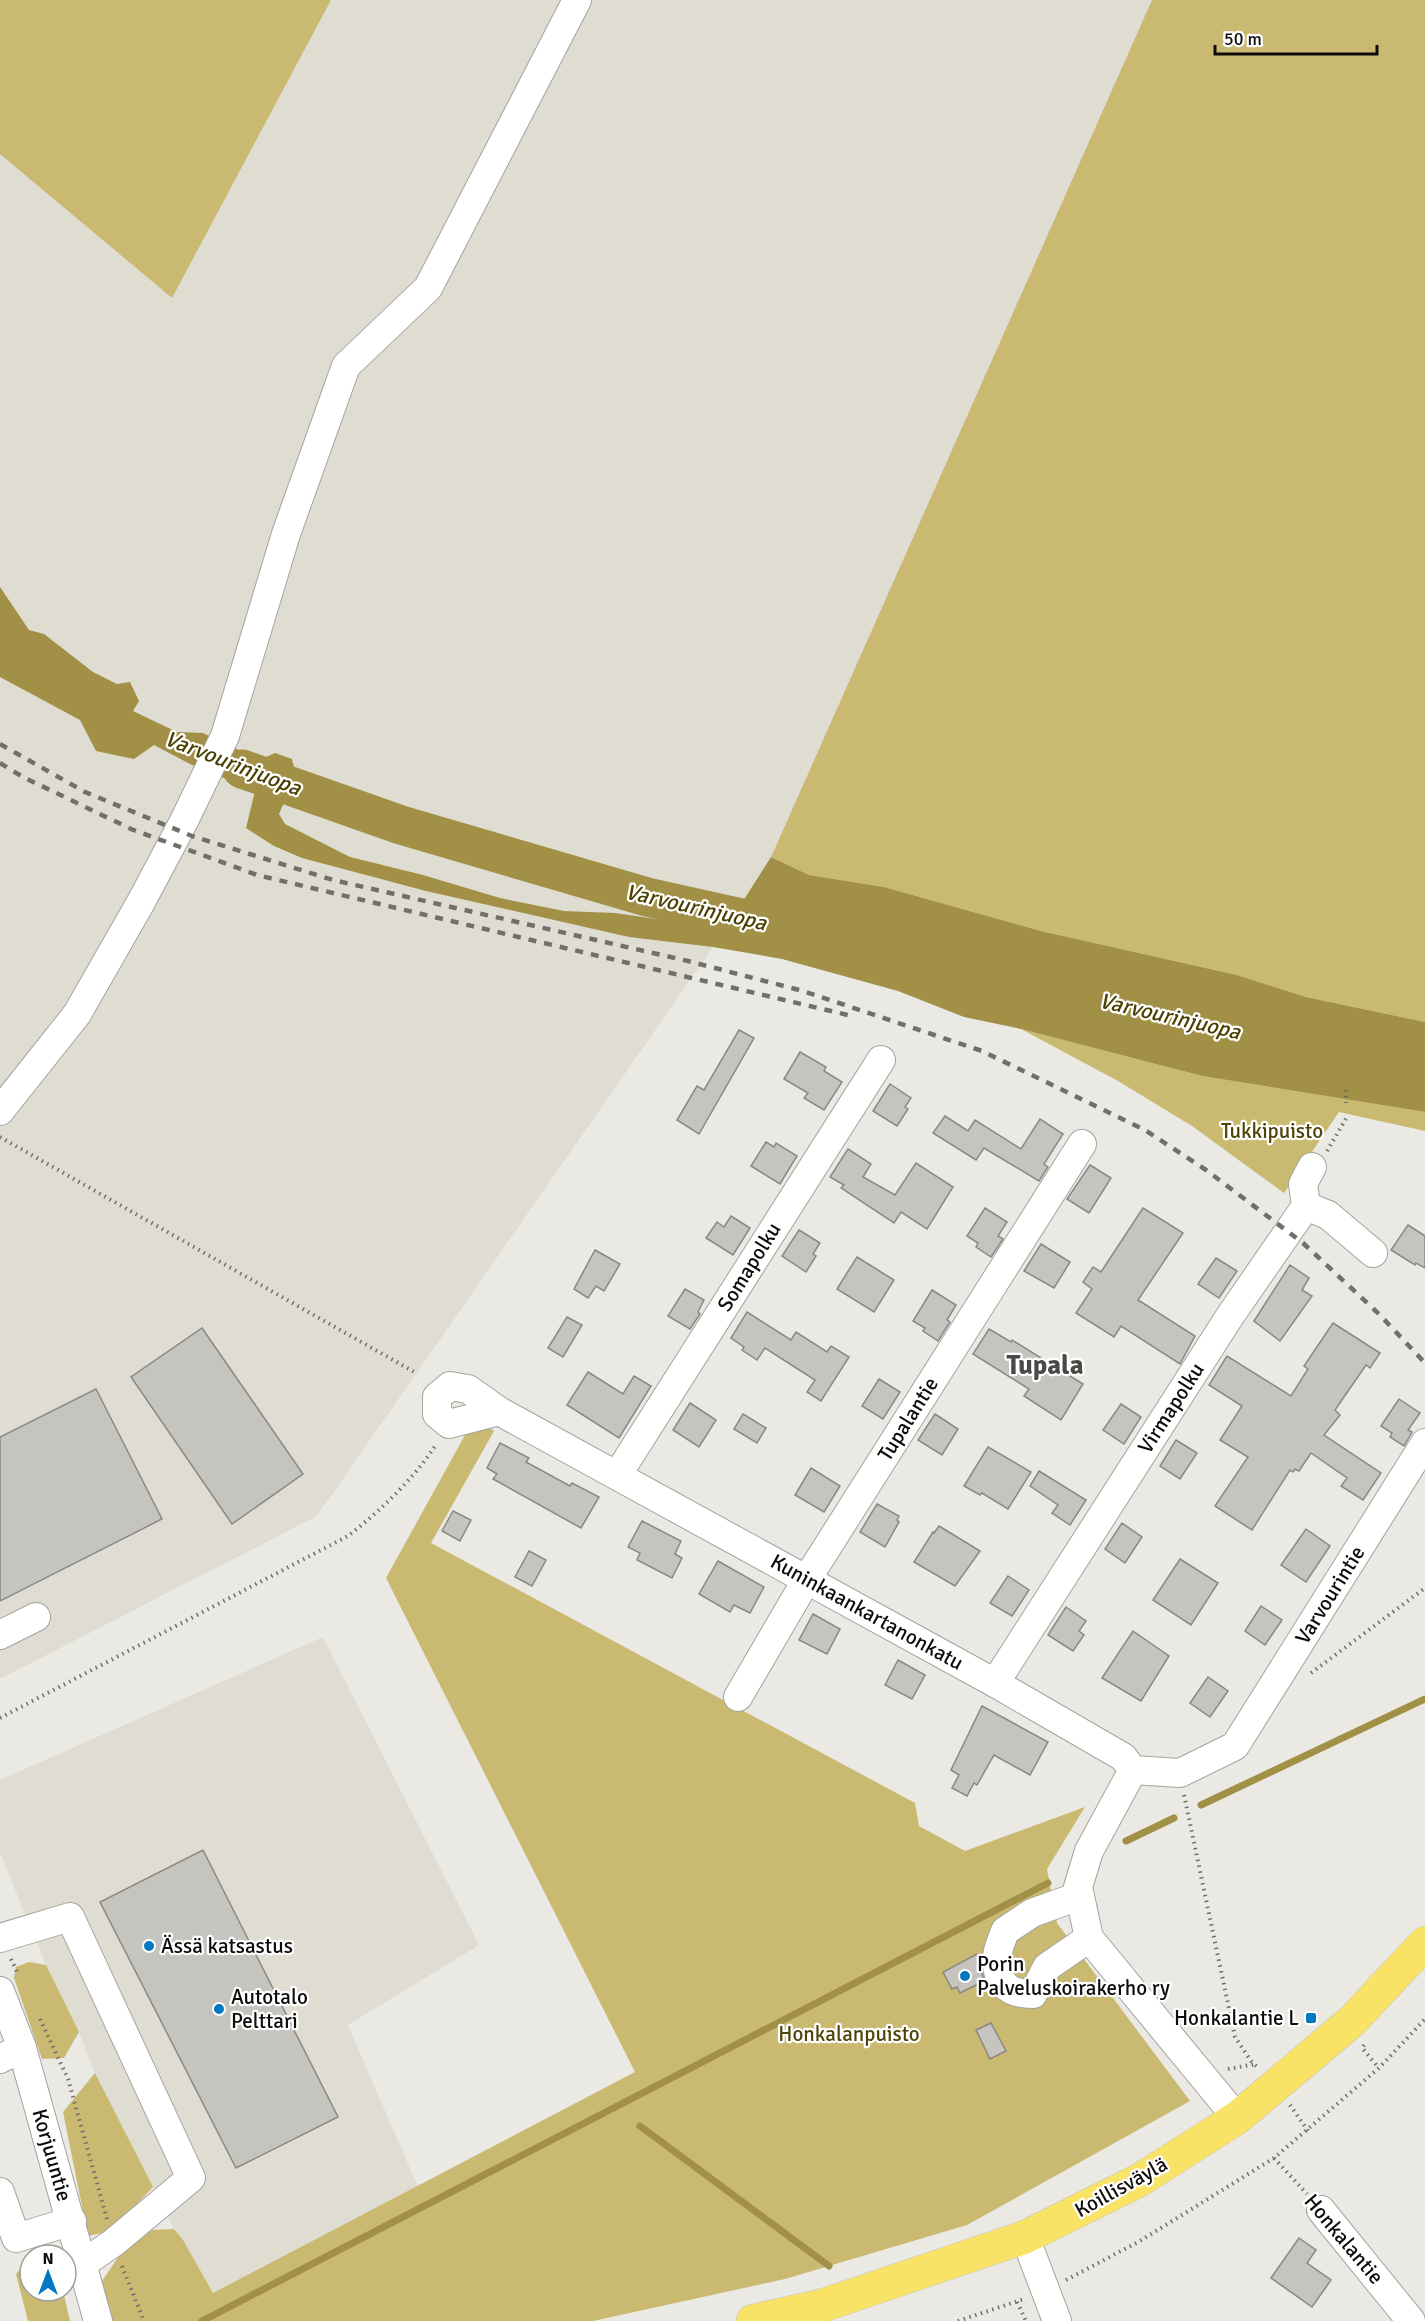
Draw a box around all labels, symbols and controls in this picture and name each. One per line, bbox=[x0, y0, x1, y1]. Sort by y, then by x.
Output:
scale bar bbox=[1215, 18, 1377, 56]
text: 50 m bbox=[1224, 28, 1262, 50]
water label: Varvourinjuopa bbox=[161, 725, 306, 802]
water label: Varvourinjuopa bbox=[623, 878, 770, 936]
water label: Varvourinjuopa bbox=[1097, 987, 1244, 1045]
park label: Tukkipuisto bbox=[1221, 1118, 1323, 1144]
street label: Somapolku bbox=[712, 1218, 786, 1316]
district label: Tupala bbox=[1007, 1349, 1084, 1382]
street label: Virmapolku bbox=[1132, 1358, 1210, 1458]
street label: Tupalantie bbox=[872, 1372, 944, 1466]
street label: Varvourintie bbox=[1290, 1541, 1370, 1649]
street label: Kuninkaankartanonkatu bbox=[766, 1548, 968, 1676]
place label: Ässä katsastus bbox=[161, 1933, 293, 1959]
marker: Ässä katsastus bbox=[142, 1939, 156, 1953]
place label: Porin Palveluskoirakerho ry bbox=[977, 1951, 1170, 2001]
marker: Porin Palveluskoirakerho ry bbox=[958, 1969, 972, 1983]
place label: Autotalo Pelttari bbox=[231, 1984, 308, 2034]
marker: Autotalo Pelttari bbox=[212, 2002, 226, 2016]
place label: Honkalantie L bbox=[1174, 2005, 1299, 2031]
marker: Honkalantie L bbox=[1304, 2011, 1318, 2025]
park label: Honkalanpuisto bbox=[778, 2021, 920, 2047]
street label: Korjuuntie bbox=[26, 2106, 78, 2204]
street label: Koillisväylä bbox=[1070, 2151, 1172, 2223]
street label: Honkalantie bbox=[1299, 2189, 1389, 2289]
north arrow bbox=[18, 2243, 78, 2303]
text: N bbox=[42, 2249, 54, 2269]

